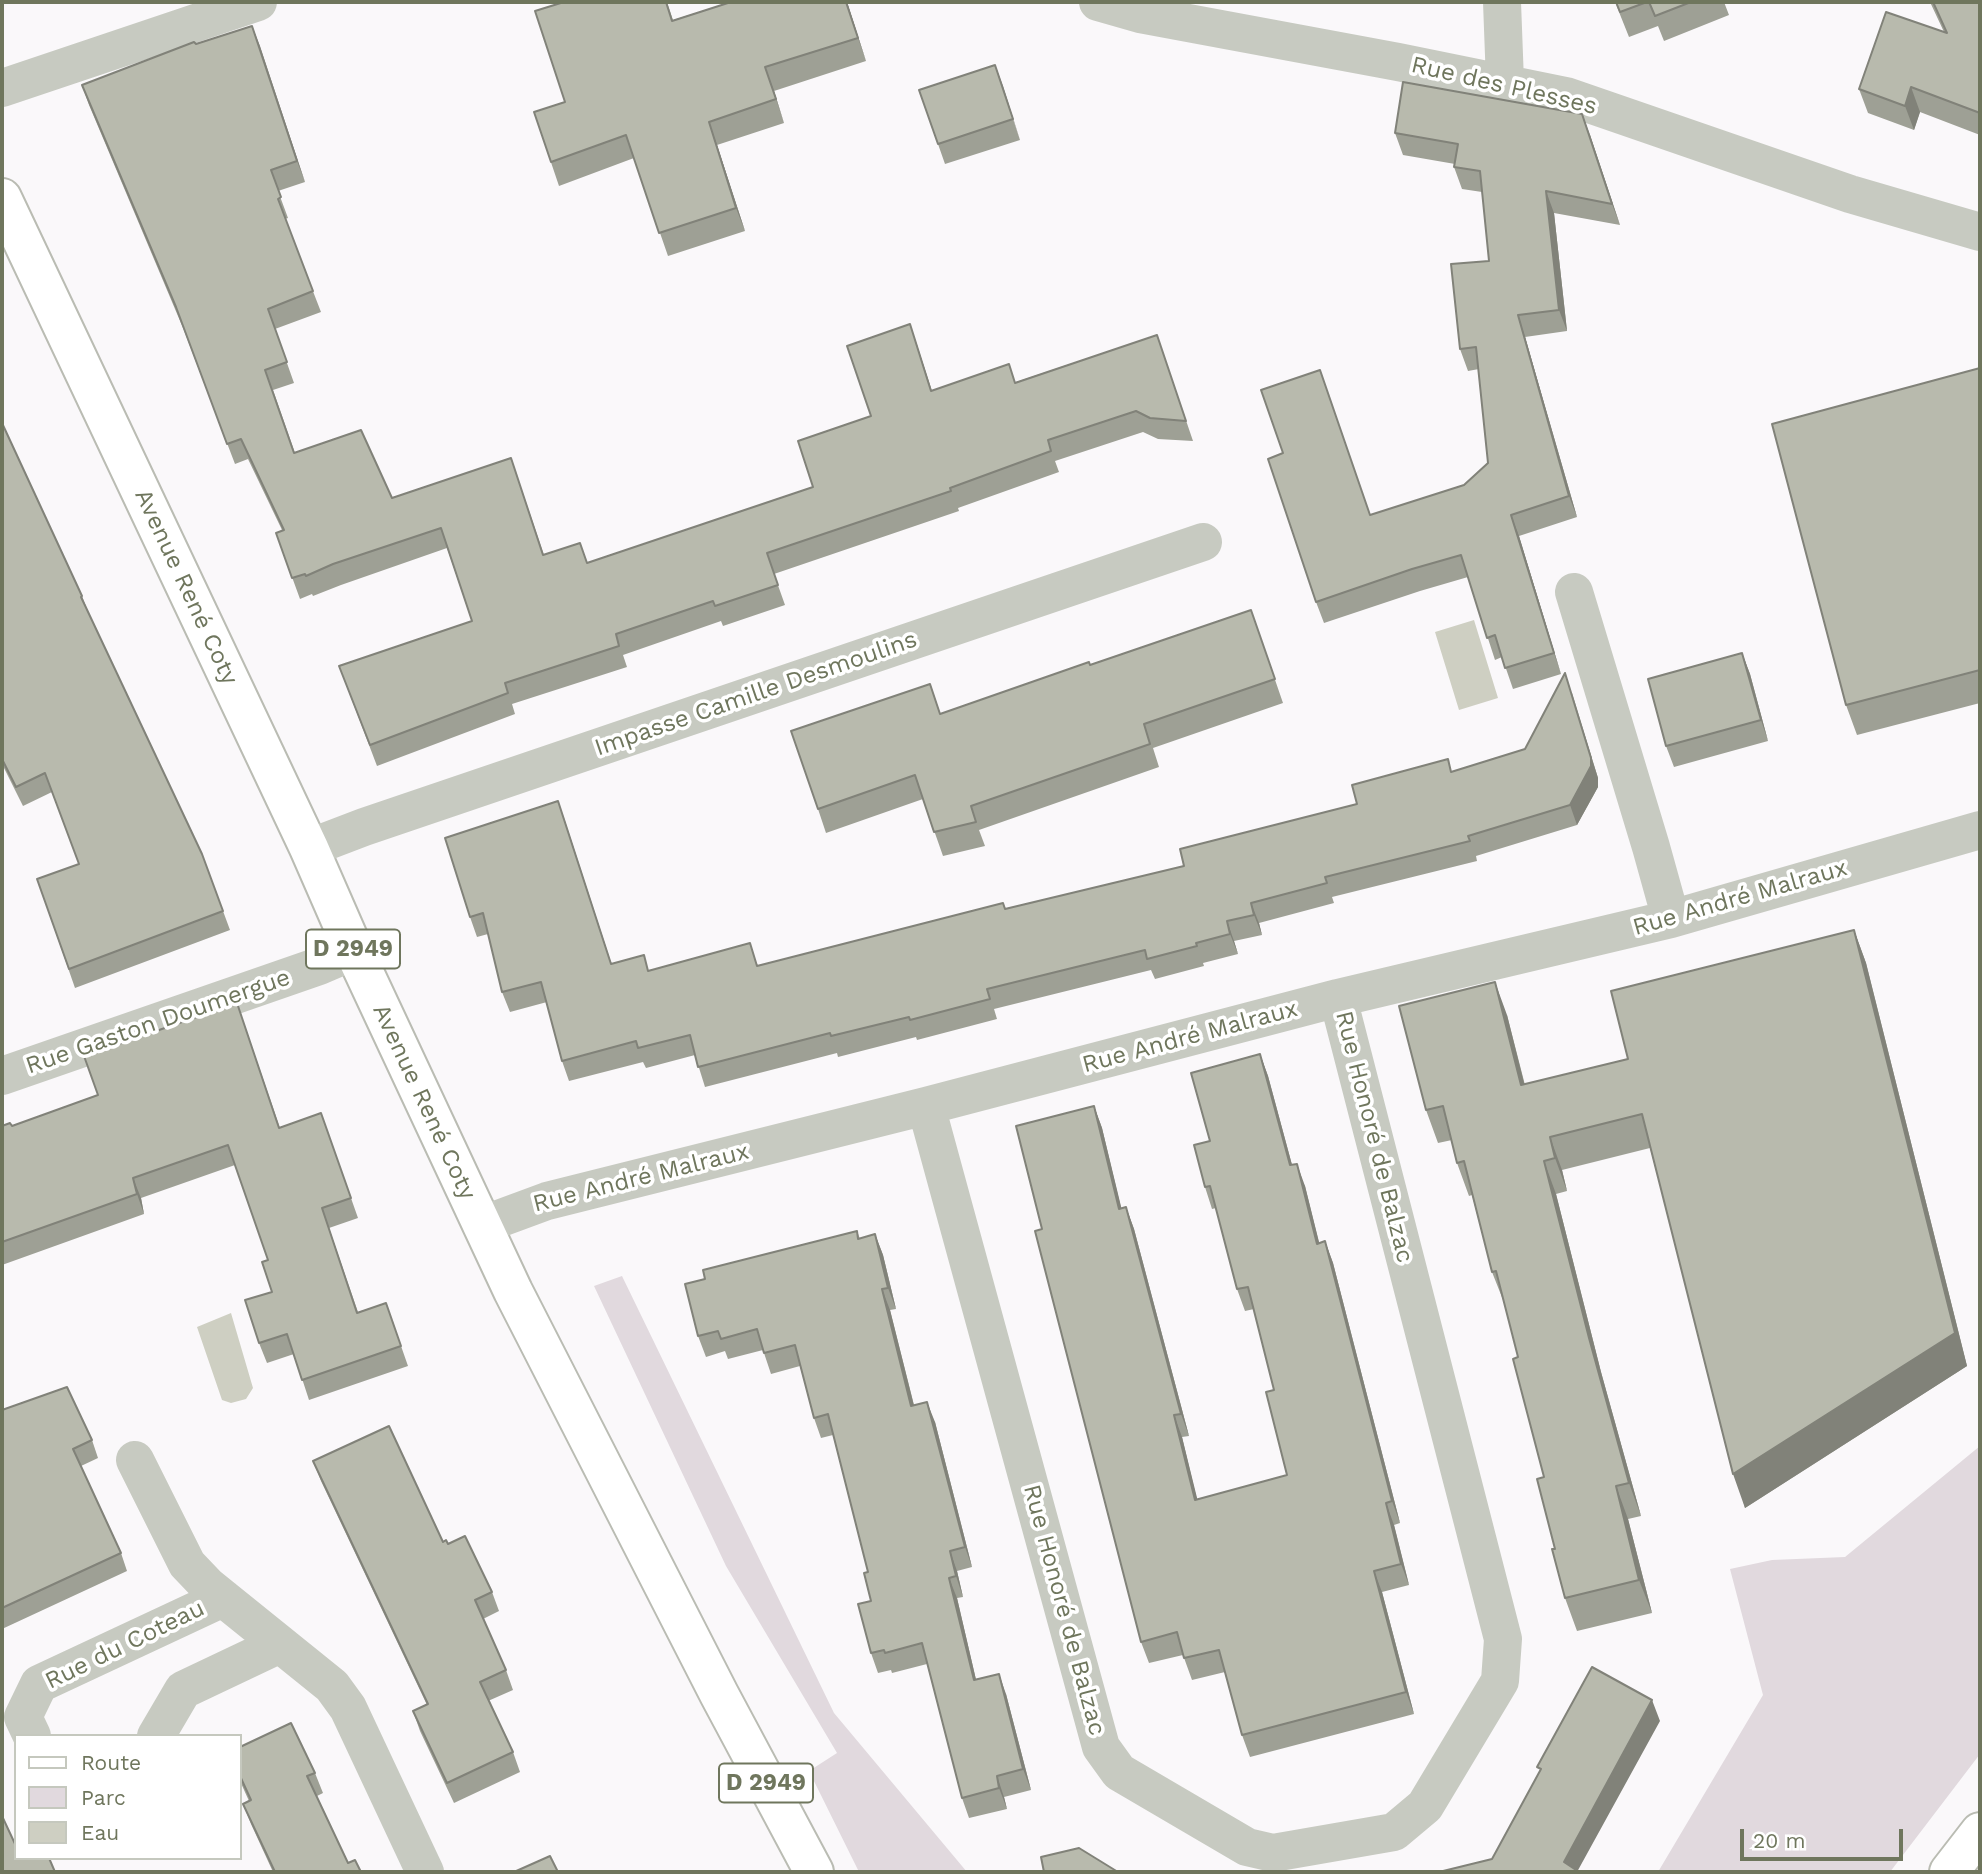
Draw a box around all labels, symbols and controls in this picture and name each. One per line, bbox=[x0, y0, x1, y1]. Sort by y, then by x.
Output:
street label: Rue des Plesses bbox=[1408, 51, 1600, 121]
street label: Avenue René Coty bbox=[128, 485, 244, 689]
street label: Impasse Camille Desmoulins bbox=[591, 625, 921, 763]
street label: Rue André Malraux bbox=[1630, 854, 1850, 942]
road number: D 2949 bbox=[306, 930, 400, 968]
street label: Rue Gaston Doumergue bbox=[22, 963, 294, 1081]
street label: Rue André Malraux bbox=[1079, 994, 1301, 1080]
street label: Avenue René Coty bbox=[366, 1000, 482, 1204]
street label: Rue Honoré de Balzac bbox=[1329, 1008, 1419, 1266]
street label: Rue André Malraux bbox=[530, 1137, 752, 1219]
street label: Rue Honoré de Balzac bbox=[1017, 1481, 1111, 1739]
street label: Rue du Coteau bbox=[41, 1594, 209, 1696]
legend bbox=[14, 1734, 242, 1860]
text: Route bbox=[81, 1750, 141, 1775]
road number: D 2949 bbox=[719, 1764, 813, 1802]
text: Parc bbox=[81, 1785, 126, 1810]
scale bar bbox=[1744, 1814, 1907, 1858]
text: Eau bbox=[81, 1820, 119, 1845]
text: 20 m bbox=[1753, 1828, 1805, 1853]

